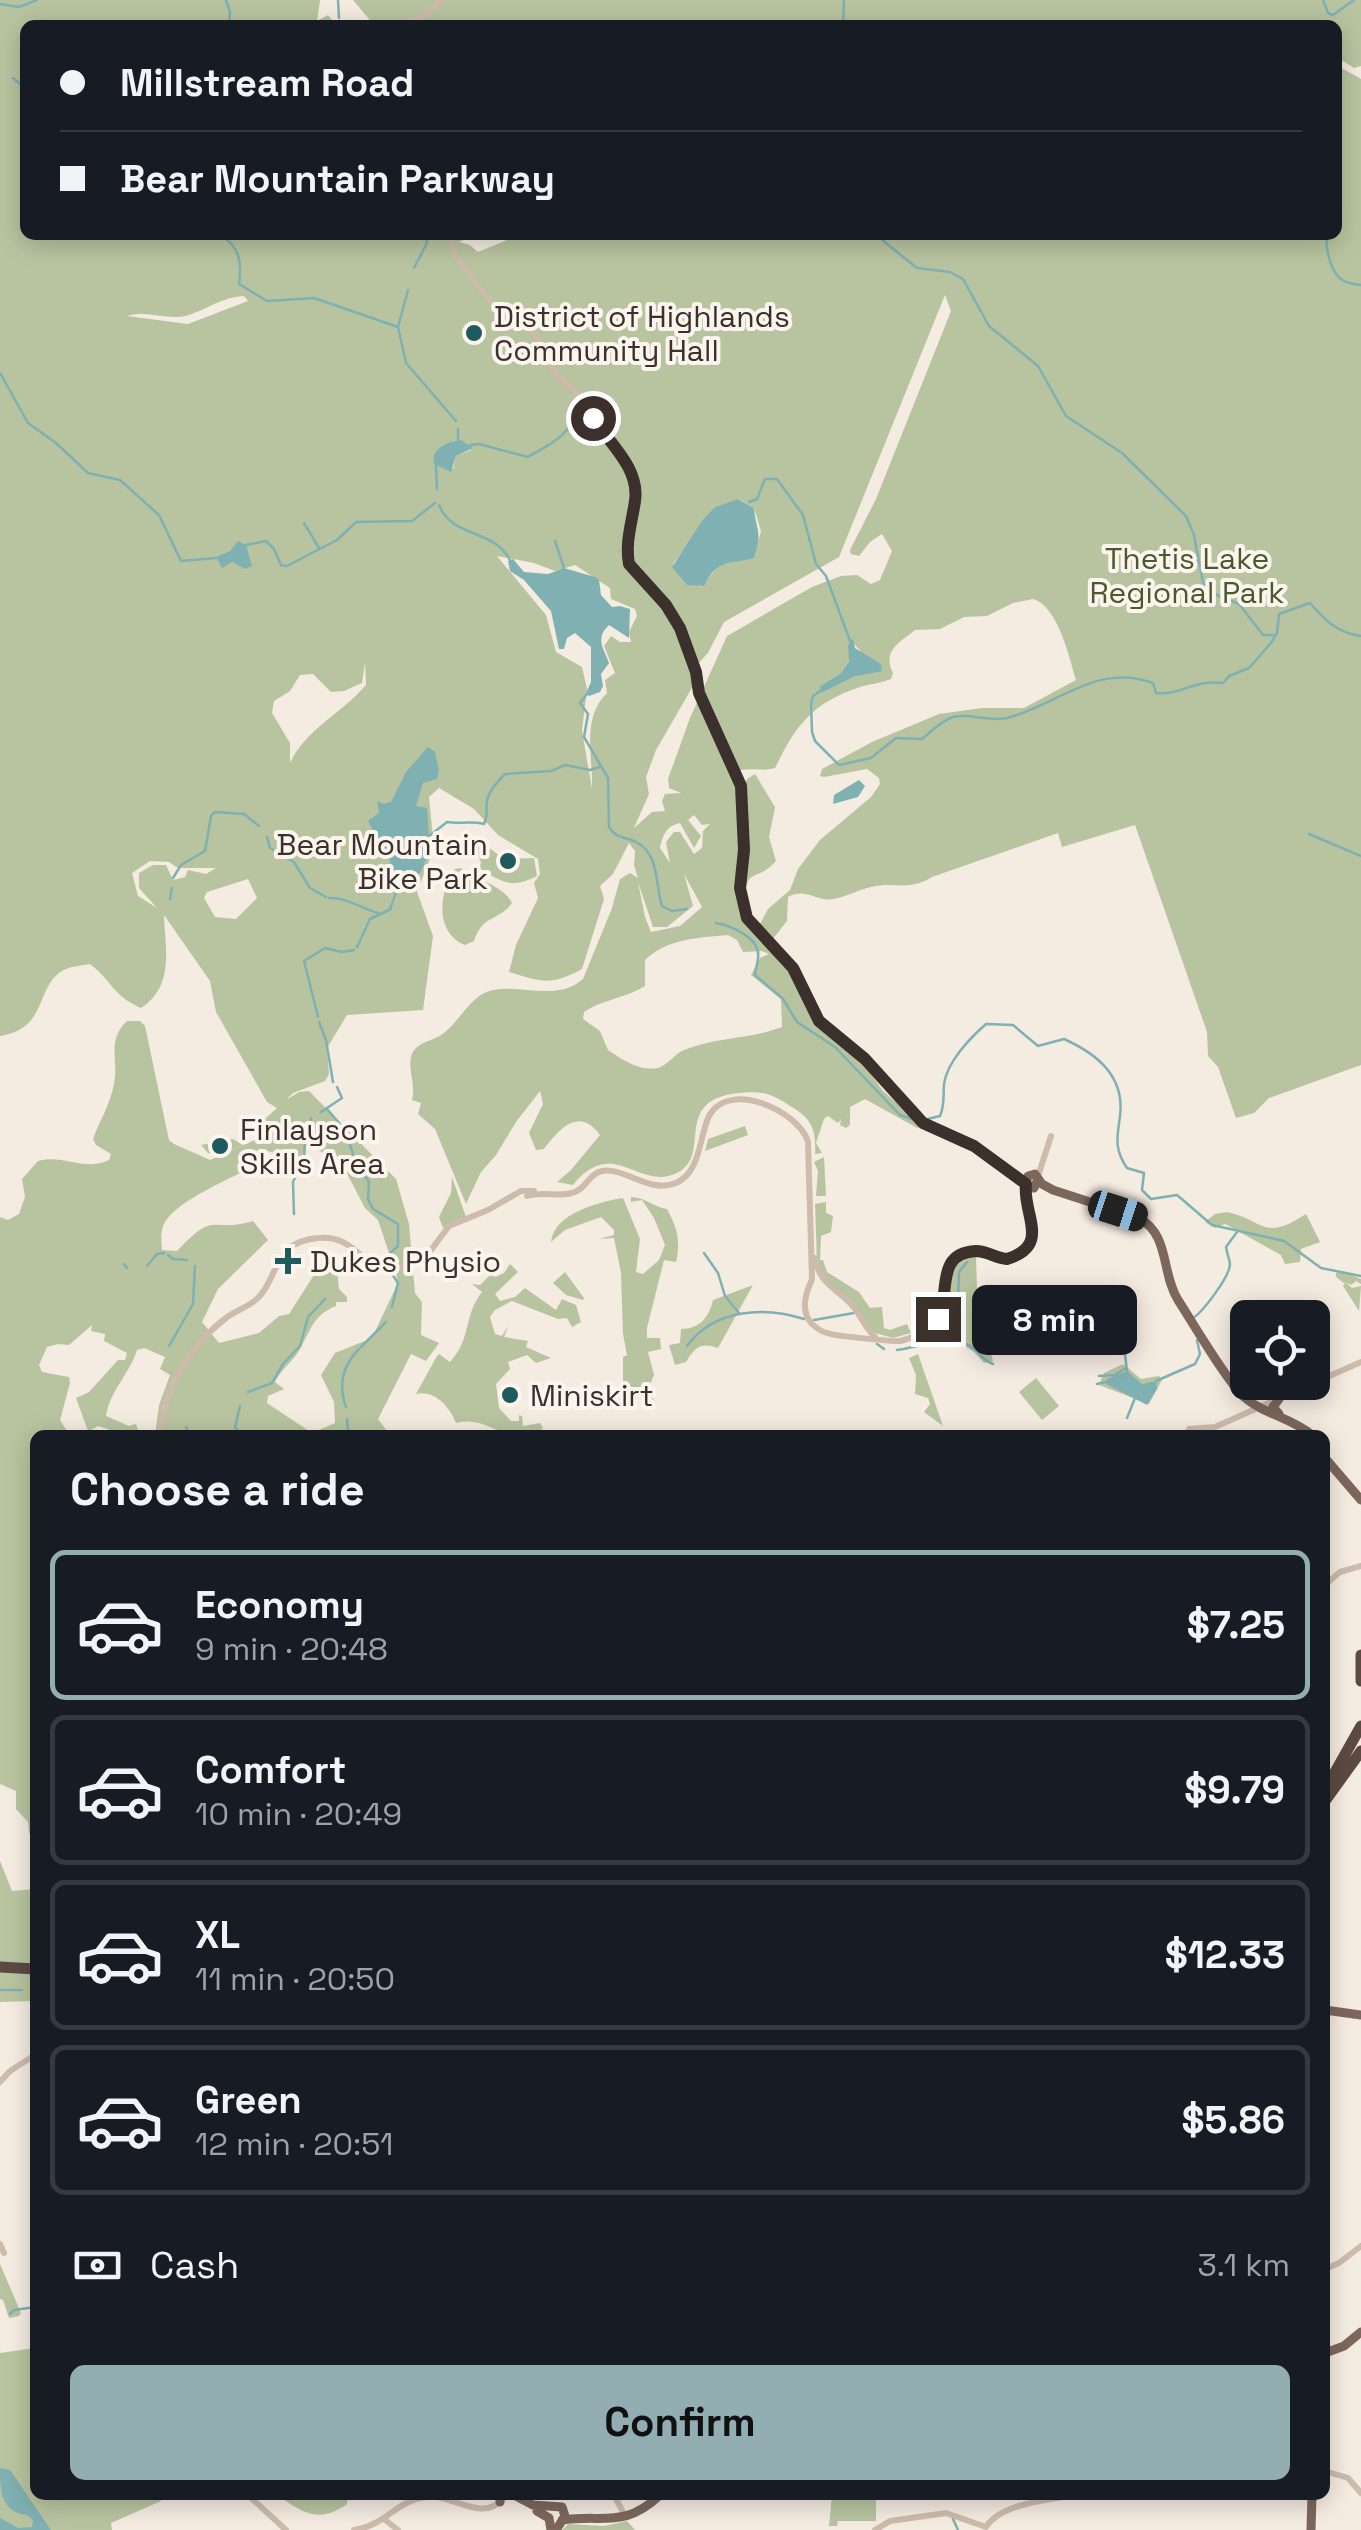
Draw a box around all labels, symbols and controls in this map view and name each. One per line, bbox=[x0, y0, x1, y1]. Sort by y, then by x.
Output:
text: Millstream Road bbox=[120, 59, 414, 107]
text: Bear Mountain Parkway bbox=[120, 155, 555, 203]
place label: District of Highlands Community Hall bbox=[494, 297, 790, 370]
marker: District of Highlands Community Hall bbox=[463, 322, 485, 344]
route start bbox=[571, 396, 616, 441]
park label: Thetis Lake Regional Park bbox=[1090, 539, 1284, 612]
place label: Bear Mountain Bike Park bbox=[277, 825, 488, 898]
marker: Bear Mountain Bike Park bbox=[497, 850, 519, 872]
place label: Finlayson Skills Area bbox=[240, 1110, 384, 1183]
marker: Finlayson Skills Area bbox=[209, 1135, 231, 1157]
car bbox=[1085, 1187, 1151, 1235]
place label: Dukes Physio bbox=[310, 1242, 501, 1281]
marker: Dukes Physio bbox=[275, 1248, 301, 1274]
callout: 8 min bbox=[973, 1284, 1138, 1354]
route end bbox=[916, 1297, 961, 1342]
text: 8 min bbox=[1013, 1300, 1096, 1340]
map controls bbox=[1230, 1300, 1330, 1400]
button: locate bbox=[1230, 1300, 1330, 1400]
place label: Miniskirt bbox=[530, 1376, 653, 1415]
marker: Miniskirt bbox=[499, 1384, 521, 1406]
text: Choose a ride bbox=[70, 1461, 365, 1518]
icon: car bbox=[75, 1580, 165, 1670]
text: Economy bbox=[195, 1581, 364, 1629]
text: $7.25 bbox=[1187, 1601, 1285, 1649]
text: 9 min · 20:48 bbox=[195, 1629, 388, 1669]
icon: car bbox=[75, 1745, 165, 1835]
text: Comfort bbox=[195, 1746, 346, 1794]
text: $9.79 bbox=[1184, 1766, 1285, 1814]
text: 10 min · 20:49 bbox=[195, 1794, 402, 1834]
icon: car bbox=[75, 1910, 165, 2000]
text: XL bbox=[195, 1911, 240, 1959]
text: $12.33 bbox=[1165, 1931, 1285, 1979]
text: 11 min · 20:50 bbox=[195, 1959, 395, 1999]
icon: car bbox=[75, 2075, 165, 2165]
text: Green bbox=[195, 2076, 302, 2124]
text: $5.86 bbox=[1182, 2096, 1285, 2144]
text: 12 min · 20:51 bbox=[195, 2124, 393, 2164]
icon: cash bbox=[70, 2238, 125, 2293]
text: Cash bbox=[150, 2241, 239, 2289]
text: 3.1 km bbox=[1198, 2245, 1290, 2285]
button: Confirm bbox=[70, 2365, 1290, 2480]

